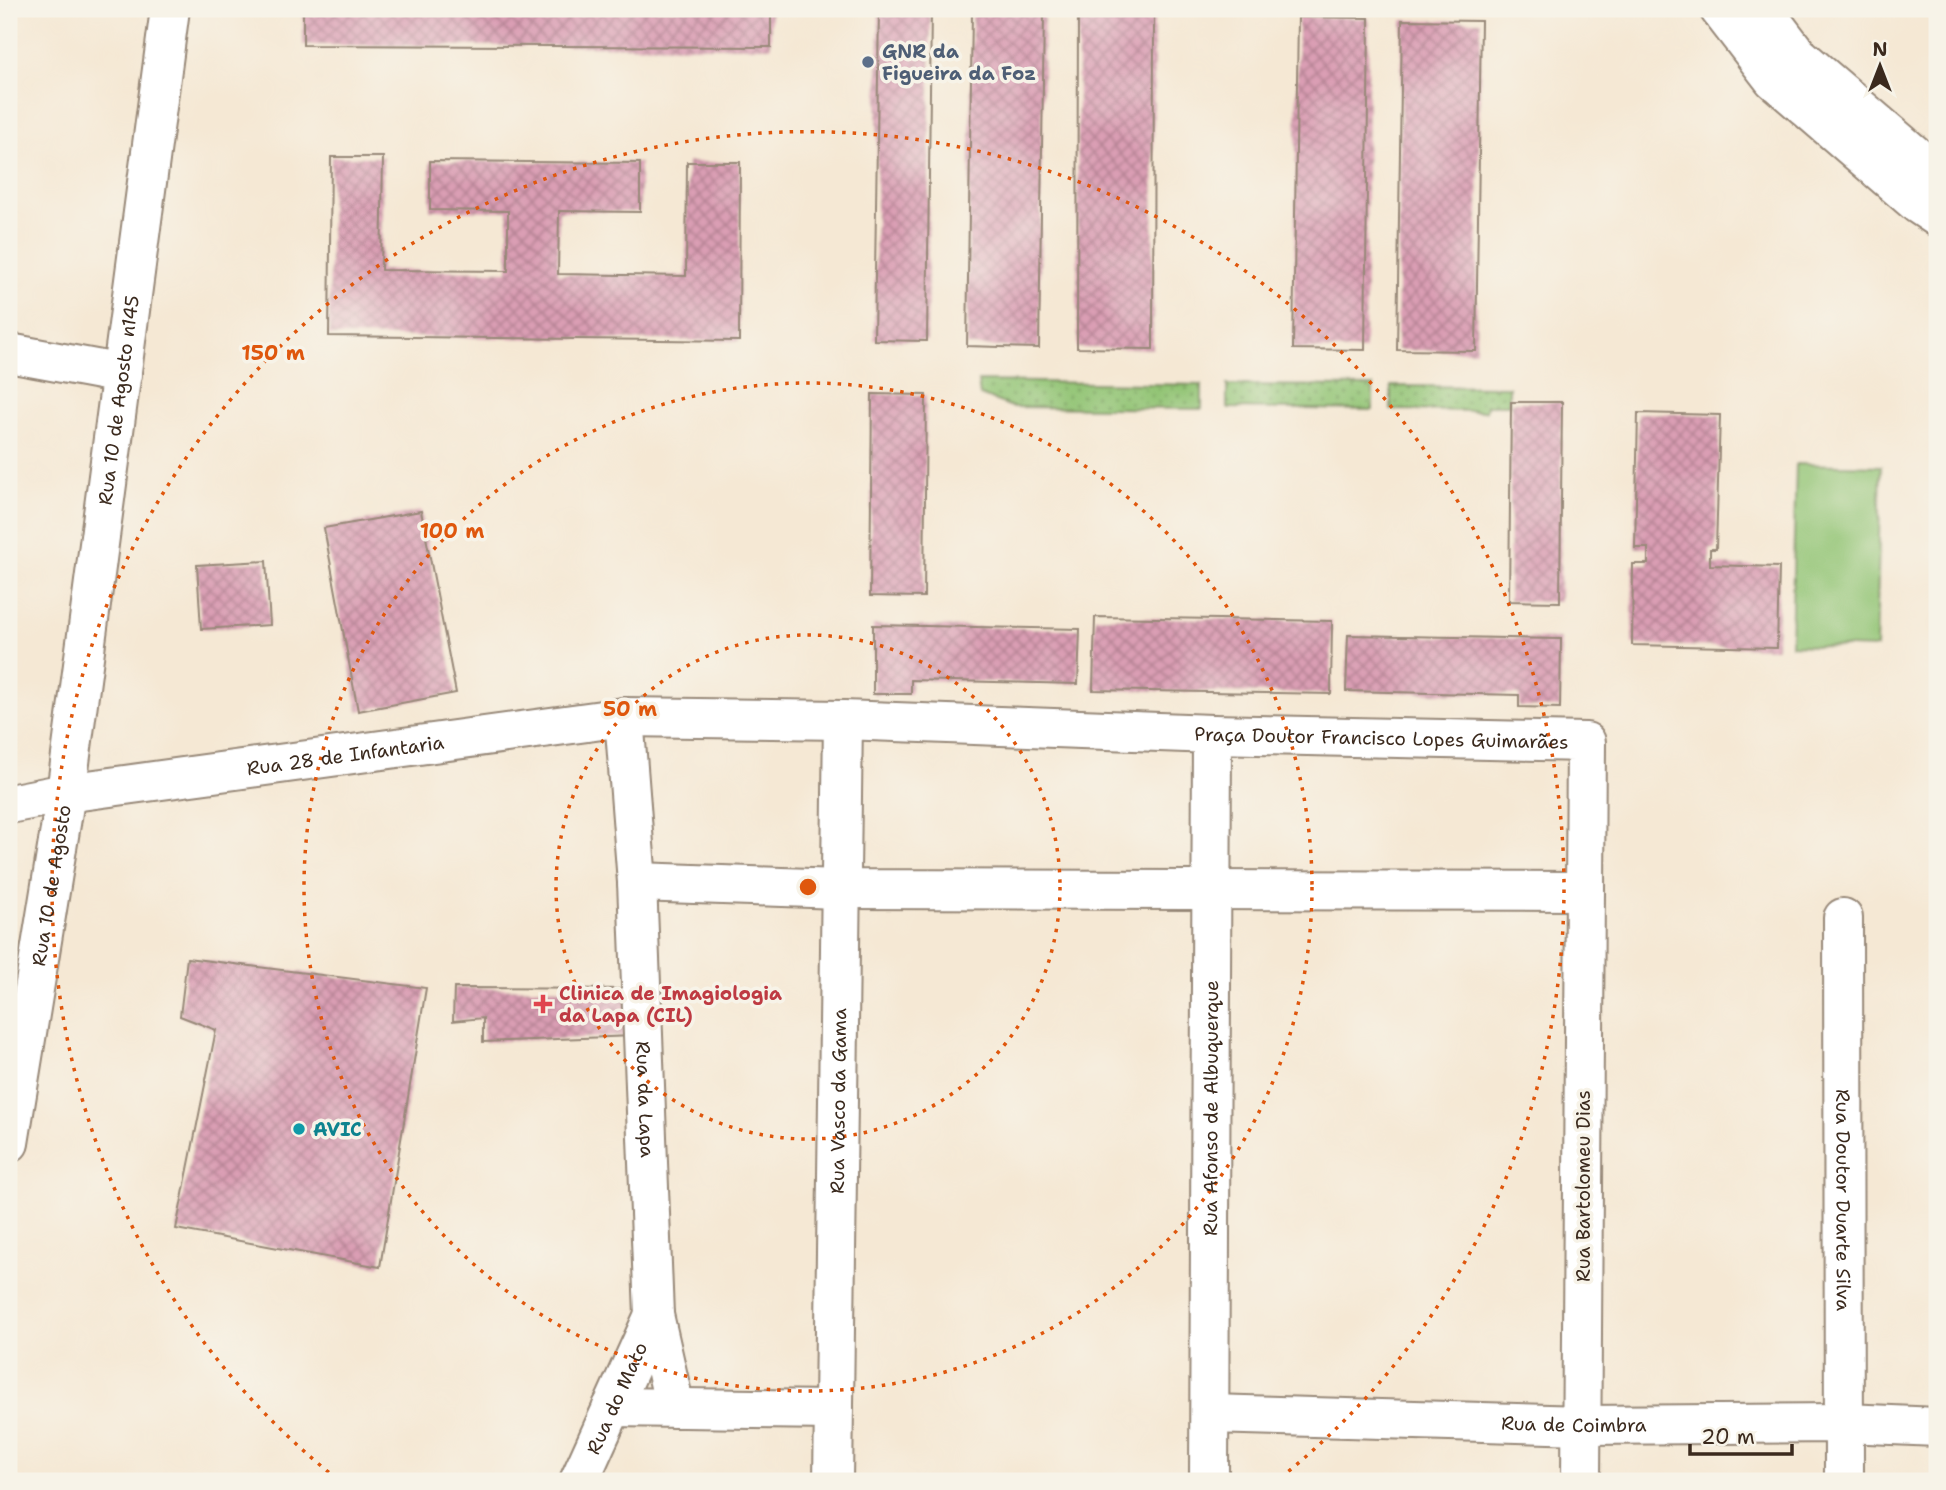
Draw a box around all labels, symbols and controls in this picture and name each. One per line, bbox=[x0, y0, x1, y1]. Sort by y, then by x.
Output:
north arrow bbox=[1844, 32, 1914, 102]
text: N bbox=[1872, 37, 1888, 62]
place label: GNR da Figueira da Foz bbox=[882, 39, 1036, 86]
marker: GNR da Figueira da Foz bbox=[860, 54, 876, 70]
street label: Rua 10 de Agosto n145 bbox=[92, 294, 145, 507]
text: 150 m bbox=[241, 339, 305, 367]
text: 100 m bbox=[420, 517, 484, 545]
text: 50 m bbox=[603, 695, 657, 723]
street label: Praça Doutor Francisco Lopes Guimarães bbox=[1194, 721, 1569, 755]
street label: Rua 28 de Infantaria bbox=[245, 730, 446, 781]
street label: Rua 10 de Agosto bbox=[26, 803, 77, 968]
centre of rings bbox=[796, 875, 820, 899]
street label: Rua Afonso de Albuquerque bbox=[1198, 980, 1224, 1236]
place label: Clinica de Imagiologia da Lapa (CIL) bbox=[559, 981, 782, 1028]
marker: Clinica de Imagiologia da Lapa (CIL) bbox=[533, 994, 553, 1014]
street label: Rua Vasco da Gama bbox=[825, 1008, 852, 1194]
street label: Rua da Lapa bbox=[630, 1041, 660, 1158]
street label: Rua Doutor Duarte Silva bbox=[1830, 1089, 1856, 1311]
street label: Rua Bartolomeu Dias bbox=[1571, 1090, 1596, 1282]
place label: AVIC bbox=[313, 1117, 362, 1142]
marker: AVIC bbox=[291, 1121, 307, 1137]
street label: Rua do Mato bbox=[581, 1338, 653, 1458]
street label: Rua de Coimbra bbox=[1501, 1411, 1647, 1438]
scale bar bbox=[1690, 1413, 1792, 1457]
text: 20 m bbox=[1701, 1423, 1755, 1451]

